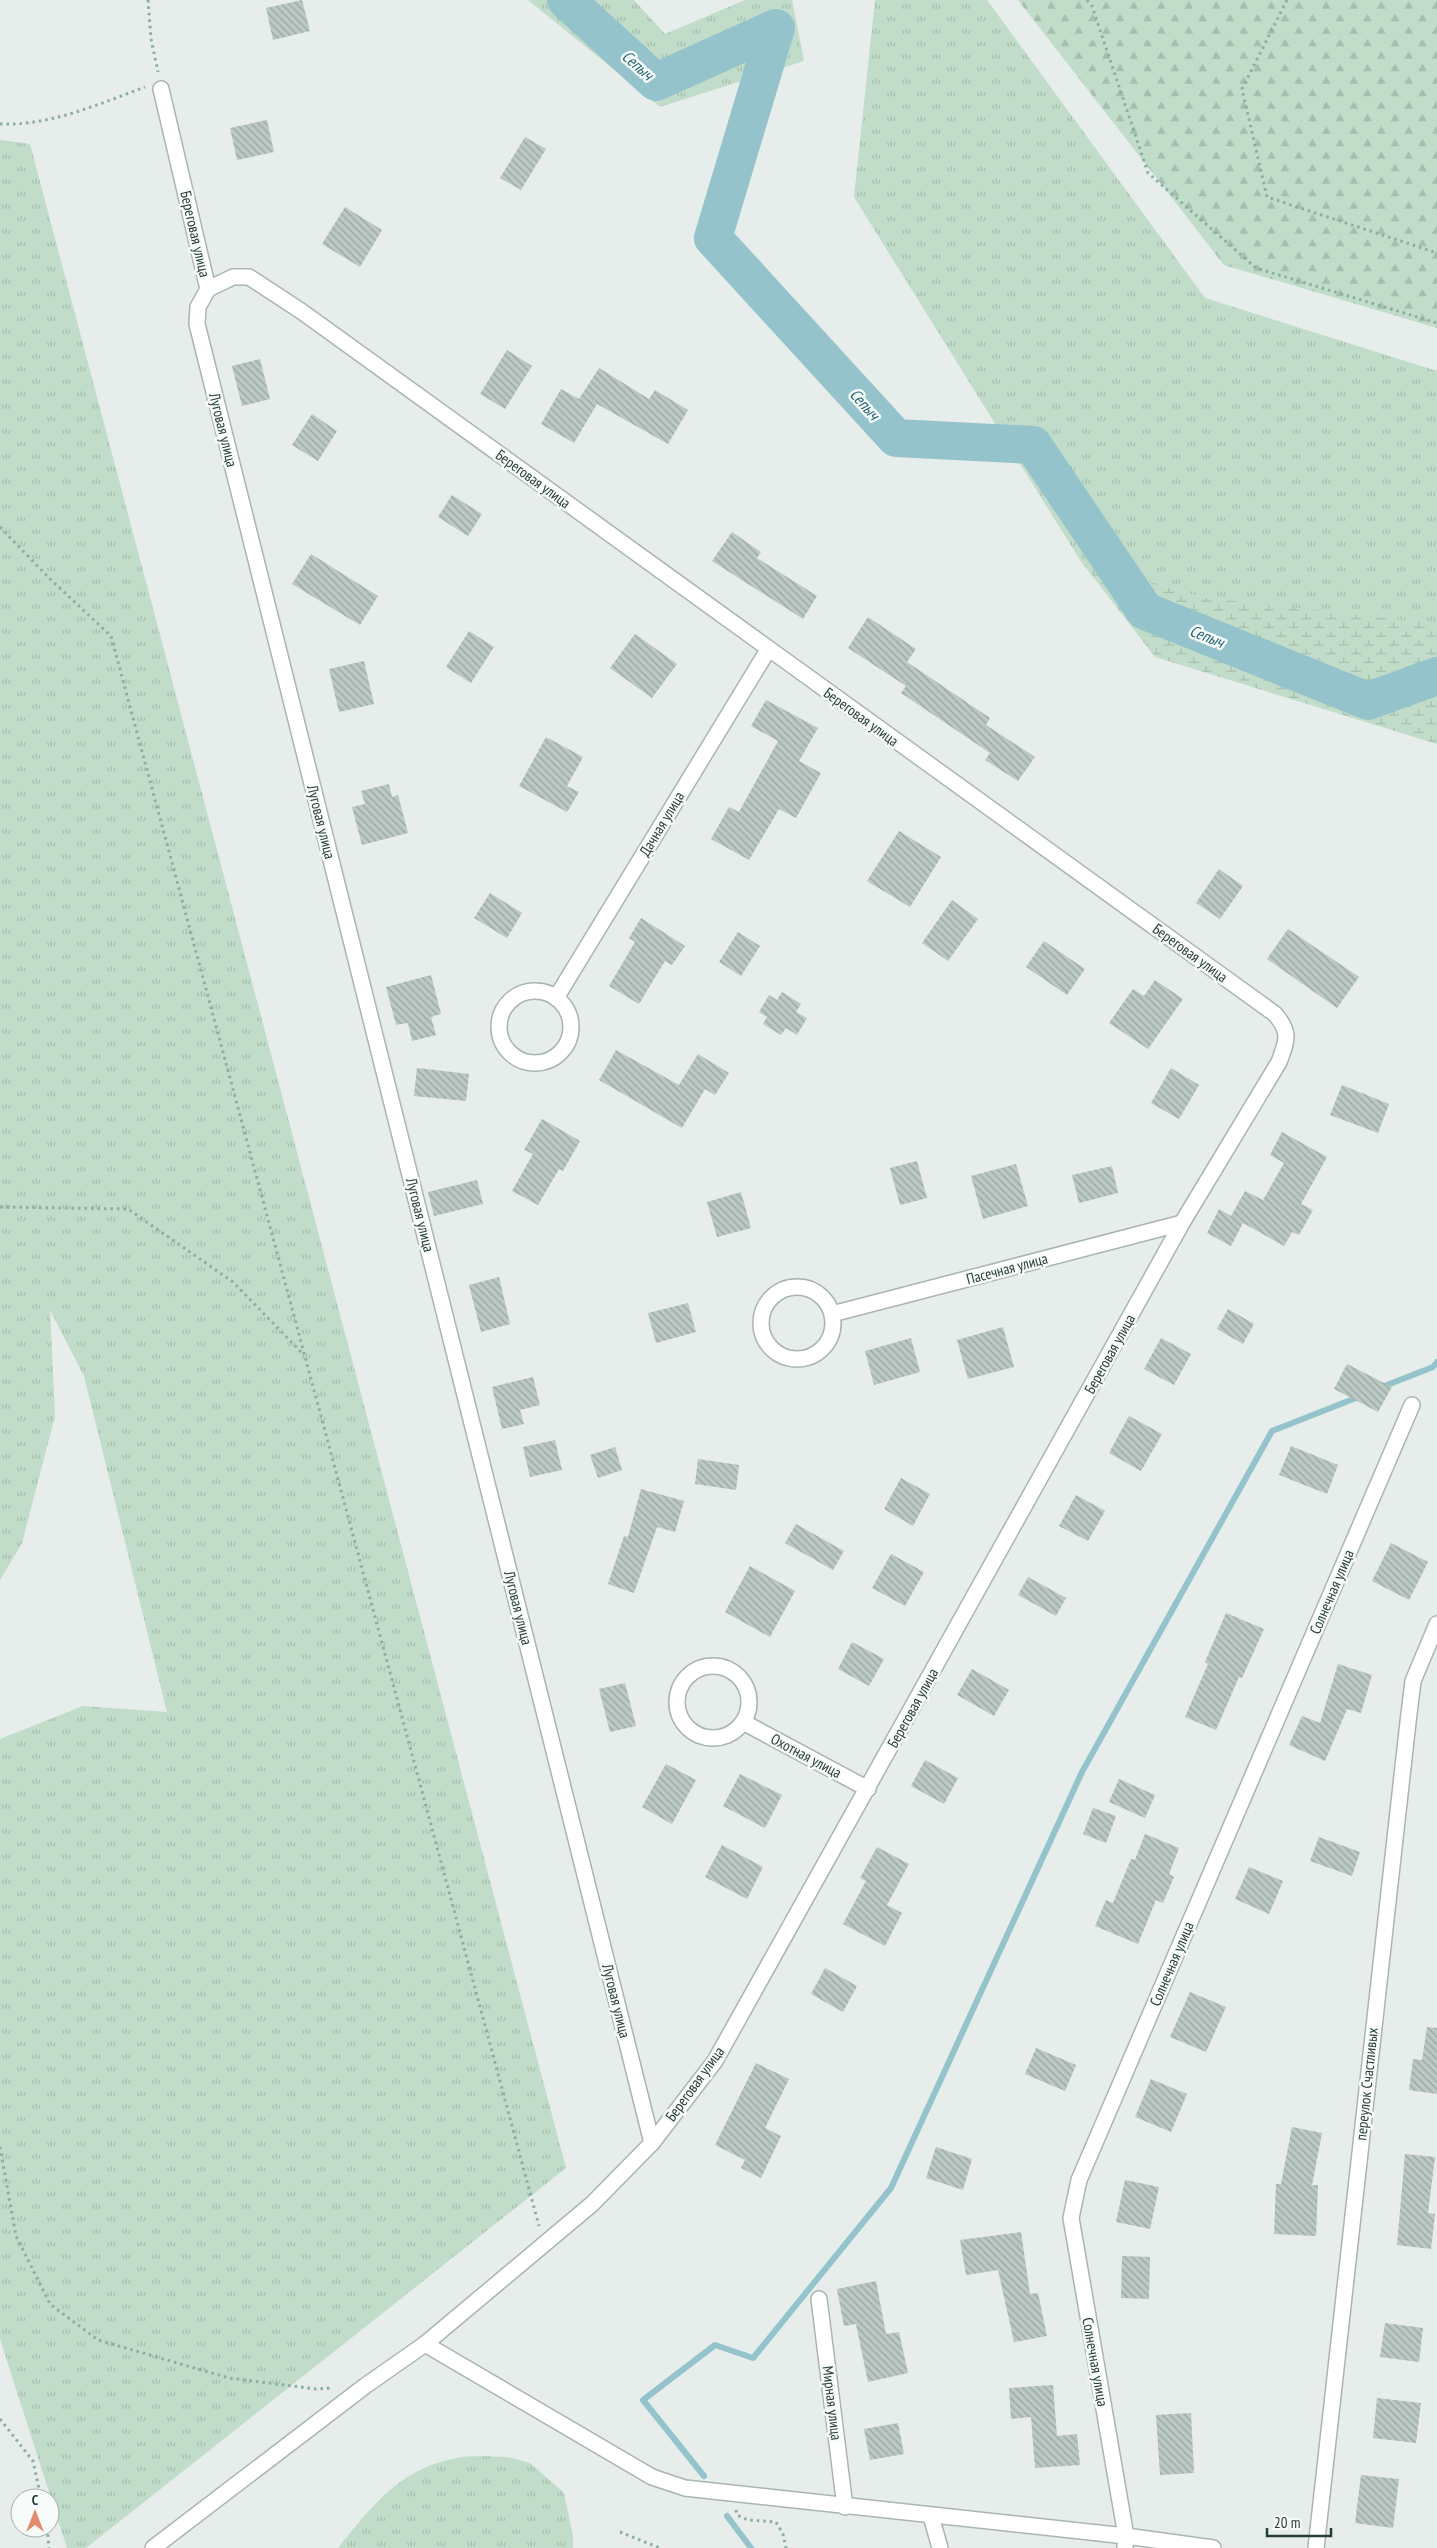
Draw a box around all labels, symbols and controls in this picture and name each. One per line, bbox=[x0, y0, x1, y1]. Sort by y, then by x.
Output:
water label: Сепыч bbox=[618, 46, 659, 85]
street label: Береговая улица bbox=[176, 189, 215, 279]
water label: Сепыч bbox=[846, 384, 885, 425]
street label: Луговая улица bbox=[205, 390, 242, 469]
street label: Береговая улица bbox=[492, 445, 574, 512]
water label: Сепыч bbox=[1187, 620, 1229, 653]
street label: Береговая улица bbox=[820, 683, 902, 750]
street label: Луговая улица bbox=[303, 782, 340, 861]
street label: Дачная улица bbox=[635, 788, 688, 860]
street label: Береговая улица bbox=[1149, 919, 1231, 986]
street label: Луговая улица bbox=[402, 1175, 439, 1254]
street label: Пасечная улица bbox=[964, 1249, 1050, 1288]
street label: Береговая улица bbox=[1080, 1311, 1139, 1397]
street label: Солнечная улица bbox=[1305, 1547, 1358, 1637]
street label: Луговая улица bbox=[500, 1568, 537, 1647]
street label: Береговая улица bbox=[883, 1665, 942, 1751]
street label: Охотная улица bbox=[768, 1729, 845, 1782]
street label: Солнечная улица bbox=[1145, 1919, 1198, 2009]
street label: Луговая улица bbox=[598, 1961, 635, 2040]
street label: переулок Счастливых bbox=[1351, 2027, 1382, 2141]
street label: Береговая улица bbox=[661, 2043, 728, 2125]
street label: Солнечная улица bbox=[1078, 2316, 1113, 2408]
street label: Мирная улица bbox=[819, 2365, 846, 2441]
north arrow bbox=[10, 2488, 60, 2538]
text: С bbox=[32, 2491, 39, 2509]
scale bar bbox=[1267, 2506, 1331, 2538]
text: 20 m bbox=[1274, 2513, 1300, 2532]

